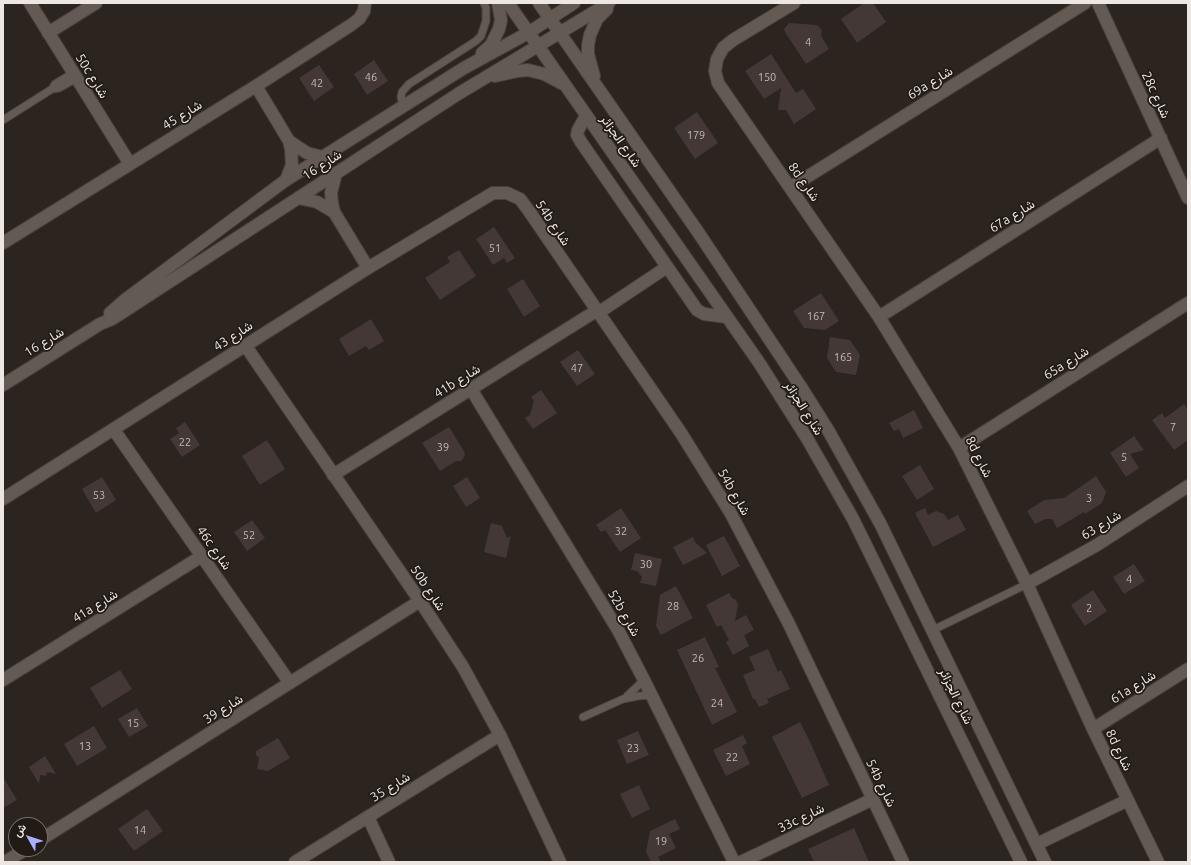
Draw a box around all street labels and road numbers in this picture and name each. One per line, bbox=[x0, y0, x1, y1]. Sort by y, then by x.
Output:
street label: 50c شارع bbox=[72, 51, 112, 101]
street label: 69a شارع bbox=[904, 63, 956, 103]
street label: 28c شارع bbox=[1138, 69, 1174, 121]
street label: شارع 45 bbox=[159, 97, 205, 133]
street label: شارع الجزائر bbox=[597, 112, 645, 170]
street label: شارع 16 bbox=[299, 147, 345, 183]
street label: 8d شارع bbox=[785, 159, 823, 205]
street label: 67a شارع bbox=[986, 196, 1038, 236]
street label: 54b شارع bbox=[532, 197, 574, 249]
street label: شارع 43 bbox=[210, 318, 256, 354]
street label: شارع 16 bbox=[21, 324, 67, 360]
street label: 65a شارع bbox=[1040, 343, 1092, 383]
street label: 41b شارع bbox=[431, 361, 483, 401]
street label: شارع الجزائر bbox=[781, 378, 827, 438]
street label: 8d شارع bbox=[962, 434, 996, 480]
street label: 54b شارع bbox=[714, 466, 754, 518]
street label: شارع 63 bbox=[1078, 507, 1124, 543]
street label: 46c شارع bbox=[193, 523, 235, 573]
street label: 50b شارع bbox=[407, 562, 449, 614]
street label: 41a شارع bbox=[69, 586, 121, 626]
street label: 52b شارع bbox=[604, 587, 644, 639]
street label: شارع الجزائر bbox=[936, 665, 976, 727]
street label: 61a شارع bbox=[1107, 667, 1159, 707]
street label: شارع 39 bbox=[200, 691, 246, 727]
street label: 8d شارع bbox=[1102, 727, 1136, 773]
street label: 54b شارع bbox=[863, 756, 899, 810]
street label: شارع 35 bbox=[367, 769, 413, 805]
street label: 33c شارع bbox=[775, 800, 827, 836]

